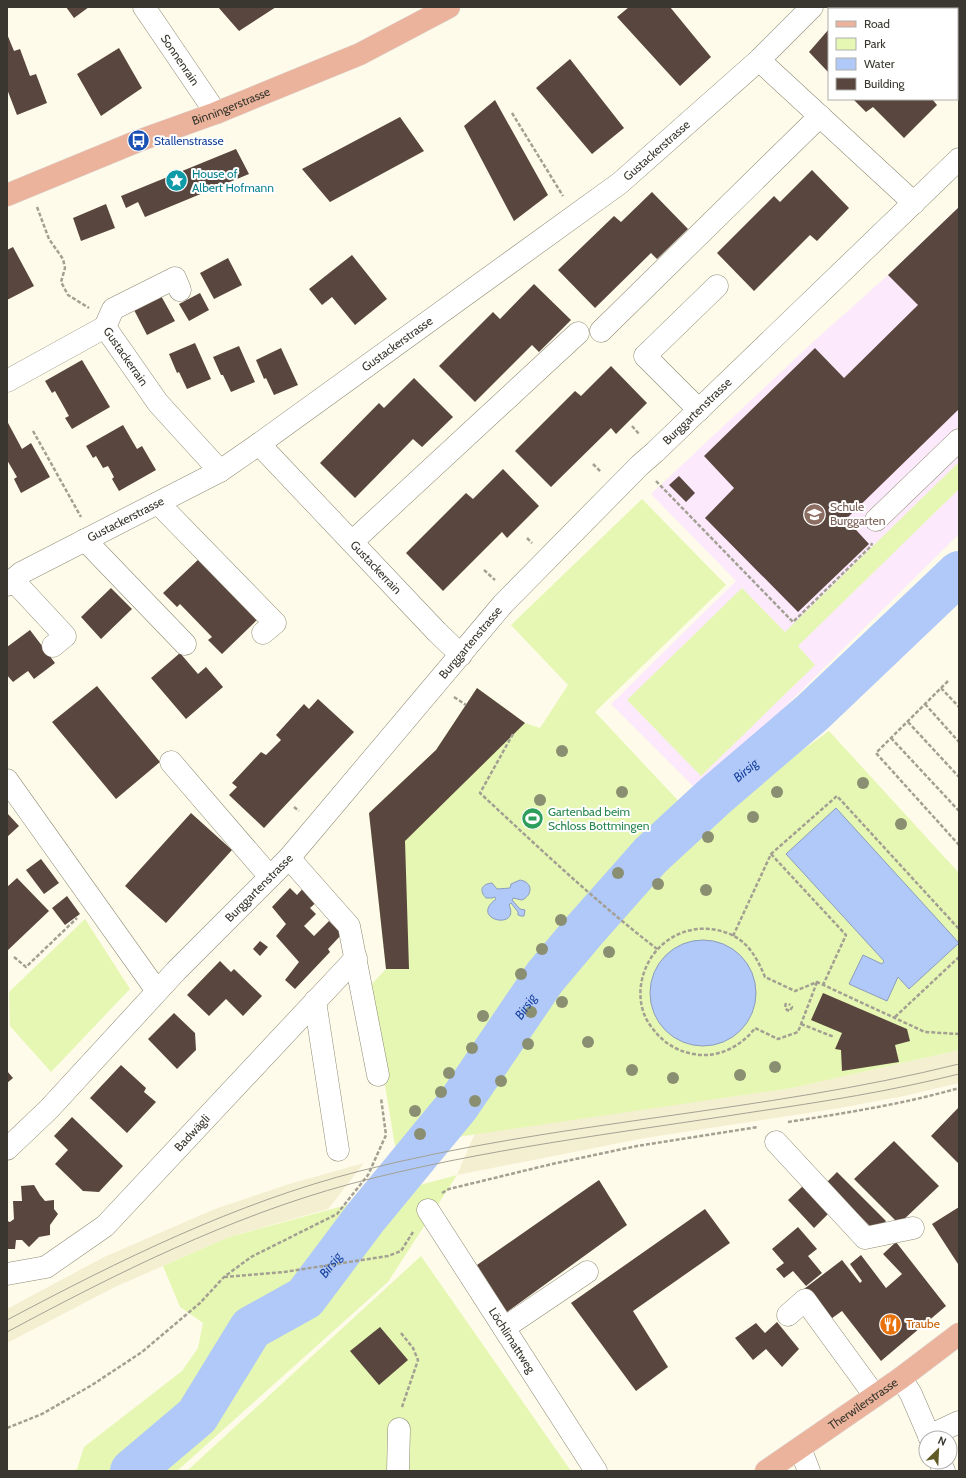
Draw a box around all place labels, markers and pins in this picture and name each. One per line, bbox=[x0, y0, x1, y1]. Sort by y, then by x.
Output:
bus stop icon: Stallenstrasse bbox=[125, 128, 151, 154]
place label: Stallenstrasse bbox=[154, 133, 224, 148]
place label: House of Albert Hofmann bbox=[192, 166, 274, 195]
place icon: House of Albert Hofmann bbox=[164, 168, 190, 194]
place label: Schule Burggarten bbox=[830, 499, 886, 528]
school or university icon: Schule Burggarten bbox=[802, 501, 828, 527]
place label: Gartenbad beim Schloss Bottmingen bbox=[548, 804, 650, 833]
sports icon: Gartenbad beim Schloss Bottmingen bbox=[520, 806, 546, 832]
restaurant icon: Traube bbox=[877, 1311, 903, 1337]
place label: Traube bbox=[906, 1316, 940, 1331]

